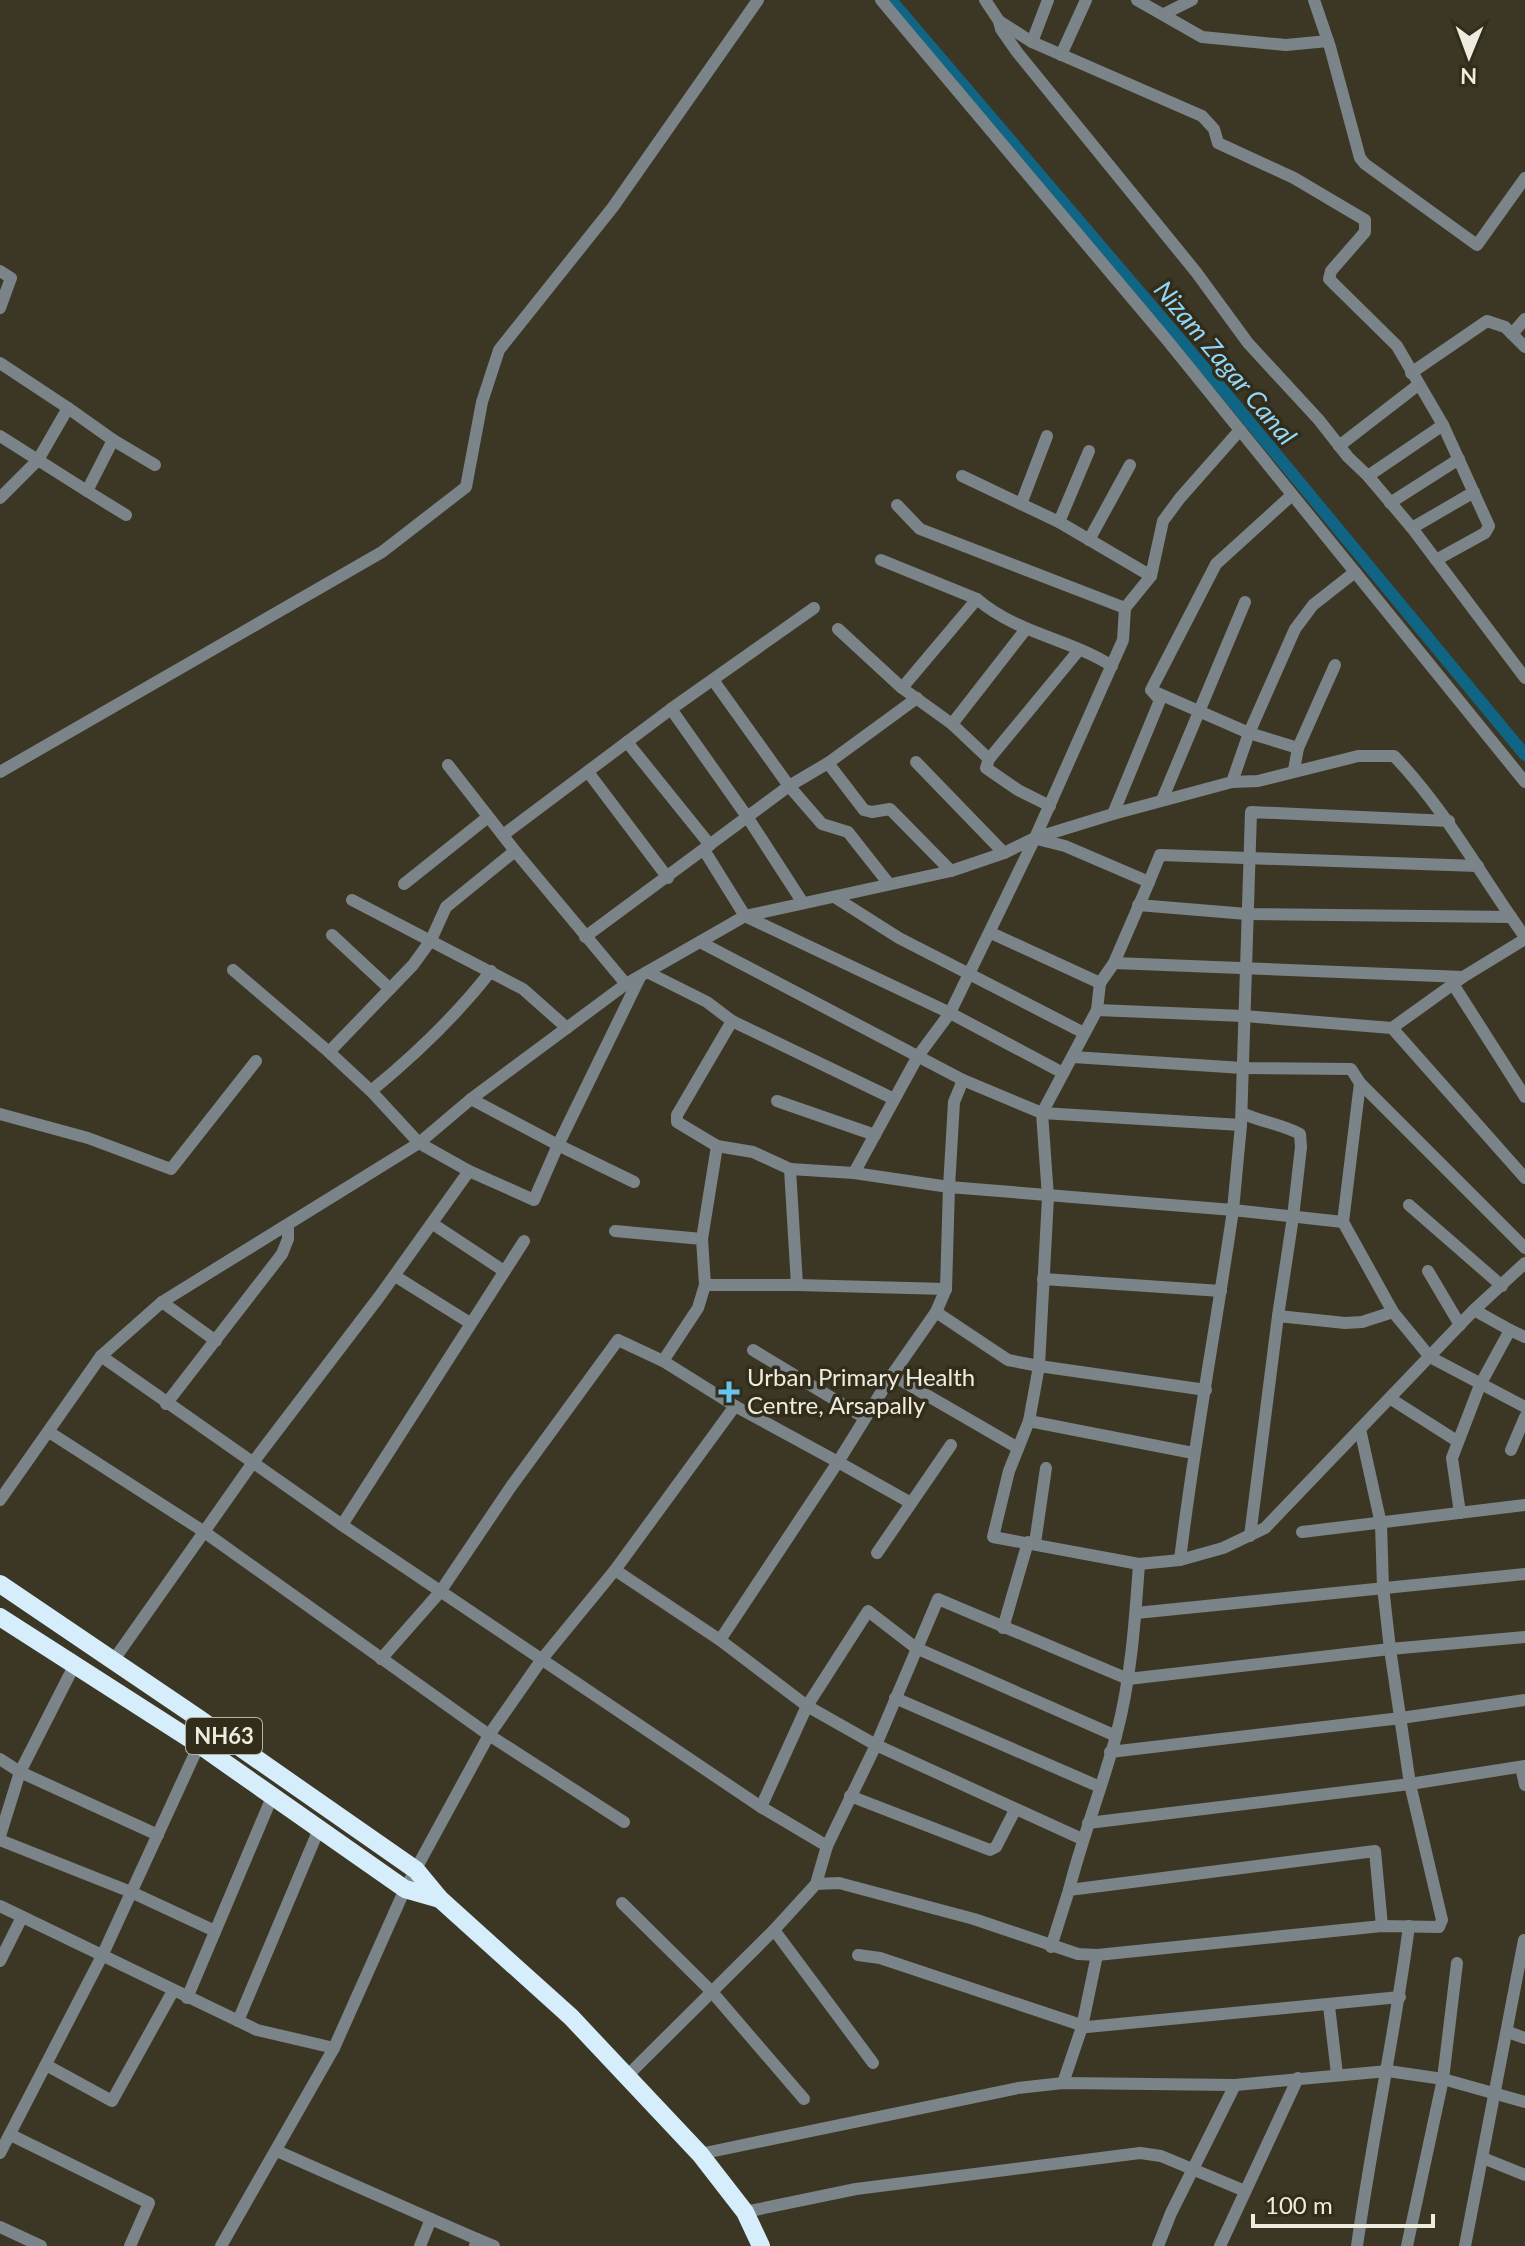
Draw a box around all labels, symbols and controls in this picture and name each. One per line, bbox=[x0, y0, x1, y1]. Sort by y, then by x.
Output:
north arrow bbox=[1429, 16, 1509, 96]
text: N bbox=[1460, 63, 1477, 90]
water label: Nizam Zagar Canal bbox=[1148, 274, 1304, 451]
place label: Urban Primary Health Centre, Arsapally bbox=[747, 1362, 975, 1419]
marker: Urban Primary Health Centre, Arsapally bbox=[718, 1381, 740, 1403]
road number: NH63 bbox=[186, 1718, 262, 1754]
scale bar bbox=[1253, 2178, 1433, 2228]
text: 100 m bbox=[1265, 2190, 1333, 2219]

